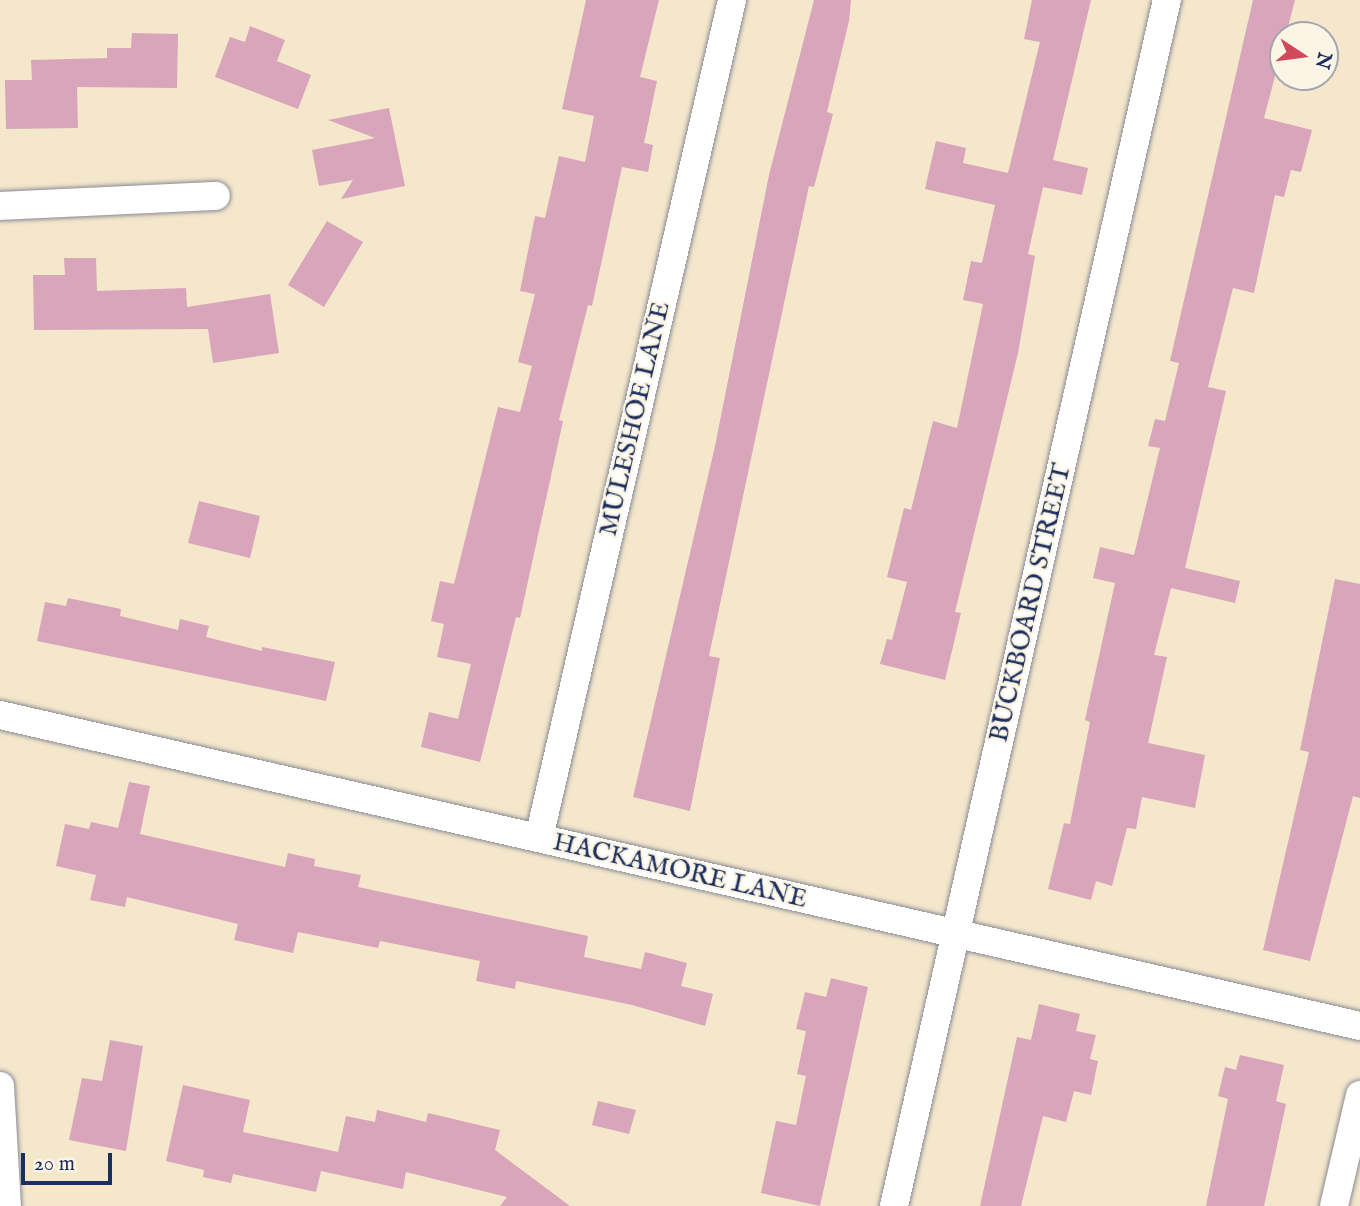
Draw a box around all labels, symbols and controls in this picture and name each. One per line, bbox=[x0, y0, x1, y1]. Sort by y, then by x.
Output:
north arrow bbox=[1269, 21, 1339, 91]
text: N bbox=[1309, 50, 1336, 71]
street label: MULESHOE LANE bbox=[593, 299, 677, 539]
street label: BUCKBOARD STREET bbox=[984, 461, 1078, 745]
street label: HACKAMORE LANE bbox=[550, 827, 810, 915]
scale bar bbox=[24, 1140, 116, 1184]
text: 20 m bbox=[34, 1151, 75, 1178]

